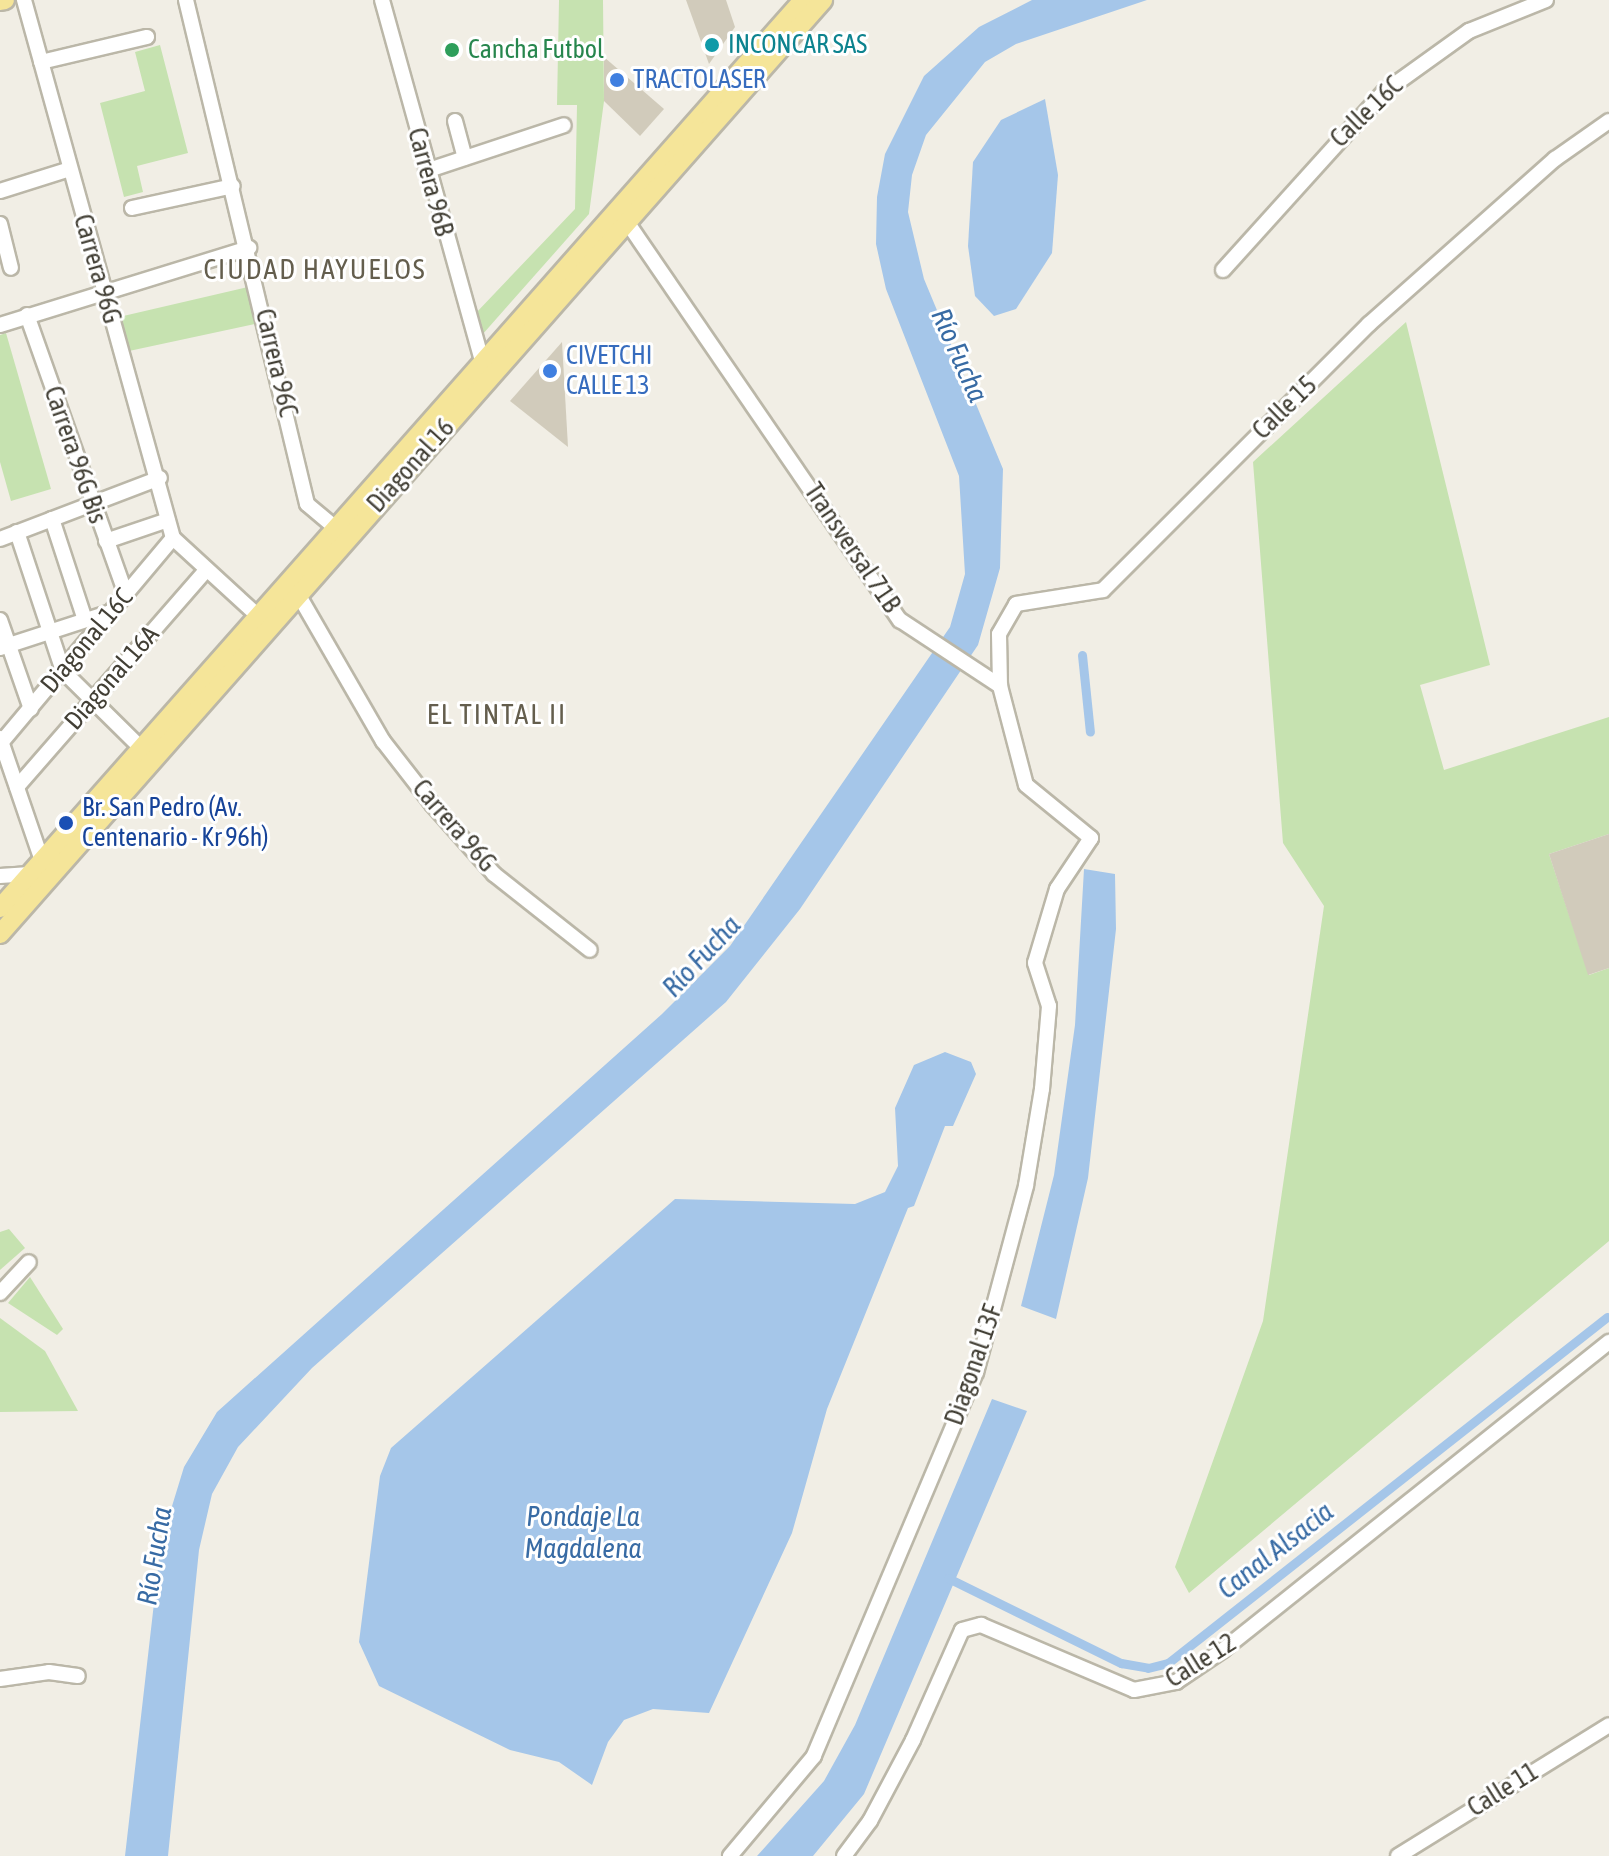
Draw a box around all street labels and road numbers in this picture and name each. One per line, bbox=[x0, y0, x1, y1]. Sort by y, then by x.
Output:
street label: Calle 16C bbox=[1324, 70, 1410, 154]
street label: Carrera 96B bbox=[401, 125, 459, 239]
street label: Carrera 96G bbox=[67, 211, 127, 327]
street label: Carrera 96C bbox=[248, 306, 304, 420]
street label: Calle 15 bbox=[1246, 370, 1324, 446]
street label: Carrera 96G Bis bbox=[37, 382, 113, 528]
street label: Diagonal 16 bbox=[361, 413, 461, 519]
street label: Transversal 71B bbox=[797, 477, 907, 619]
street label: Diagonal 16C bbox=[34, 582, 140, 700]
street label: Diagonal 16A bbox=[58, 620, 166, 736]
street label: Carrera 96G bbox=[406, 774, 502, 878]
street label: Diagonal 13F bbox=[939, 1301, 1009, 1429]
street label: Calle 12 bbox=[1160, 1627, 1242, 1695]
street label: Calle 11 bbox=[1462, 1756, 1544, 1824]

